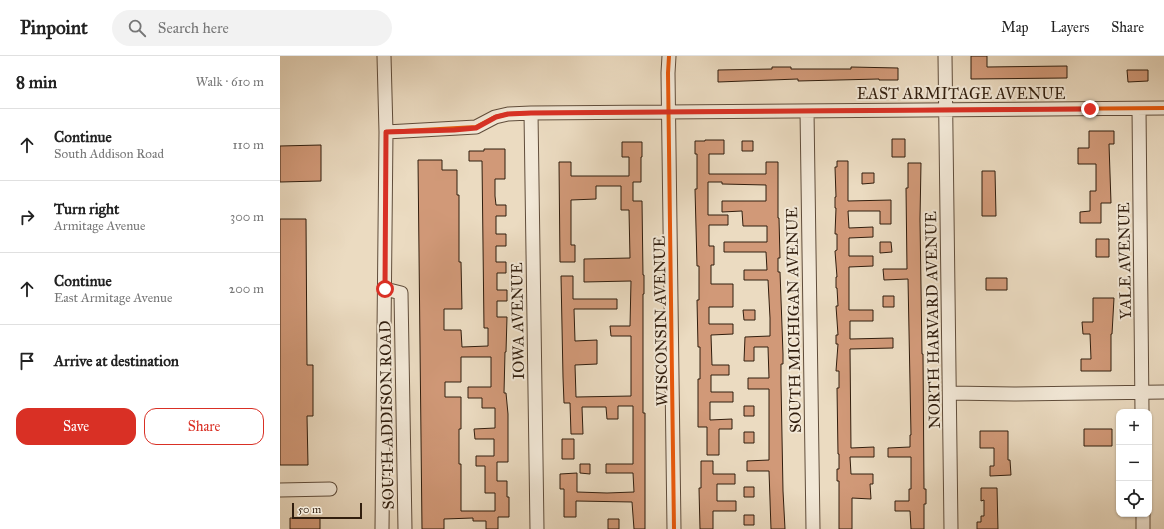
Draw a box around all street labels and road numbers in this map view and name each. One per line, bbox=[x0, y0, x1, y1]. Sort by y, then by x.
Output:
street label: EAST ARMITAGE AVENUE bbox=[857, 84, 1065, 103]
street label: YALE AVENUE bbox=[1114, 202, 1135, 320]
street label: SOUTH MICHIGAN AVENUE bbox=[782, 207, 805, 433]
street label: NORTH HARVARD AVENUE bbox=[921, 211, 944, 429]
street label: WISCONSIN AVENUE bbox=[650, 236, 671, 406]
street label: IOWA AVENUE bbox=[507, 262, 528, 380]
street label: SOUTH ADDISON ROAD bbox=[375, 320, 398, 510]

